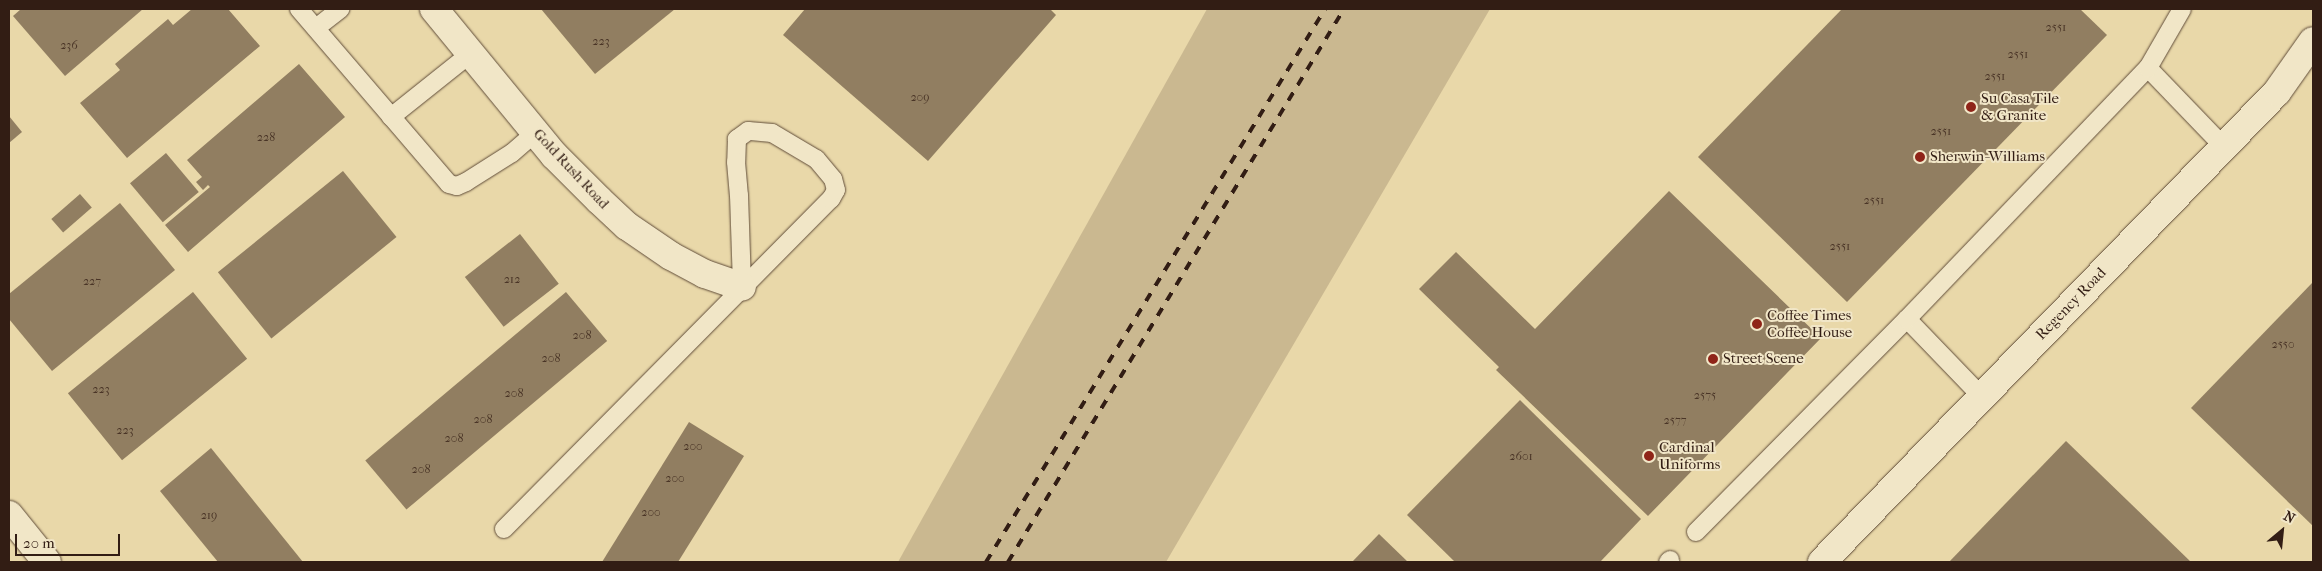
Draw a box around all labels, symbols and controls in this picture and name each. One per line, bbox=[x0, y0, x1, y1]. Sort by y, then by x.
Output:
house number: 2551 bbox=[2046, 21, 2066, 35]
house number: 223 bbox=[592, 35, 610, 49]
house number: 236 bbox=[60, 39, 78, 53]
house number: 2551 bbox=[2008, 48, 2028, 62]
house number: 2551 bbox=[1985, 70, 2005, 84]
place label: Su Casa Tile & Granite bbox=[1981, 89, 2059, 124]
house number: 209 bbox=[910, 91, 930, 105]
marker: Su Casa Tile & Granite bbox=[1965, 101, 1977, 113]
street label: Gold Rush Road bbox=[529, 125, 613, 213]
house number: 2551 bbox=[1931, 125, 1951, 139]
house number: 228 bbox=[257, 131, 275, 145]
place label: Sherwin-Williams bbox=[1930, 148, 2045, 166]
marker: Sherwin-Williams bbox=[1914, 151, 1926, 163]
house number: 2551 bbox=[1864, 194, 1884, 208]
house number: 2551 bbox=[1830, 240, 1850, 254]
street label: Regency Road bbox=[2032, 264, 2110, 344]
house number: 212 bbox=[504, 273, 520, 287]
house number: 227 bbox=[83, 275, 101, 289]
place label: Coffee Times Coffee House bbox=[1767, 306, 1852, 341]
marker: Coffee Times Coffee House bbox=[1751, 318, 1763, 330]
house number: 208 bbox=[573, 329, 591, 343]
house number: 2550 bbox=[2271, 338, 2295, 352]
place label: Street Scene bbox=[1723, 350, 1804, 368]
house number: 208 bbox=[542, 352, 560, 366]
marker: Street Scene bbox=[1707, 353, 1719, 365]
house number: 223 bbox=[92, 383, 110, 397]
house number: 208 bbox=[505, 387, 523, 401]
house number: 2575 bbox=[1694, 389, 1716, 403]
house number: 208 bbox=[474, 413, 492, 427]
house number: 2577 bbox=[1664, 414, 1686, 428]
house number: 223 bbox=[116, 424, 134, 438]
house number: 208 bbox=[445, 432, 463, 446]
place label: Cardinal Uniforms bbox=[1659, 438, 1720, 473]
house number: 200 bbox=[683, 440, 703, 454]
house number: 2601 bbox=[1509, 450, 1533, 464]
marker: Cardinal Uniforms bbox=[1643, 450, 1655, 462]
house number: 208 bbox=[412, 463, 430, 477]
house number: 200 bbox=[665, 472, 685, 486]
house number: 200 bbox=[641, 506, 661, 520]
north arrow bbox=[2257, 506, 2307, 556]
text: N bbox=[2281, 507, 2298, 527]
house number: 219 bbox=[201, 509, 217, 523]
scale bar bbox=[18, 524, 122, 556]
text: 20 m bbox=[23, 534, 55, 552]

